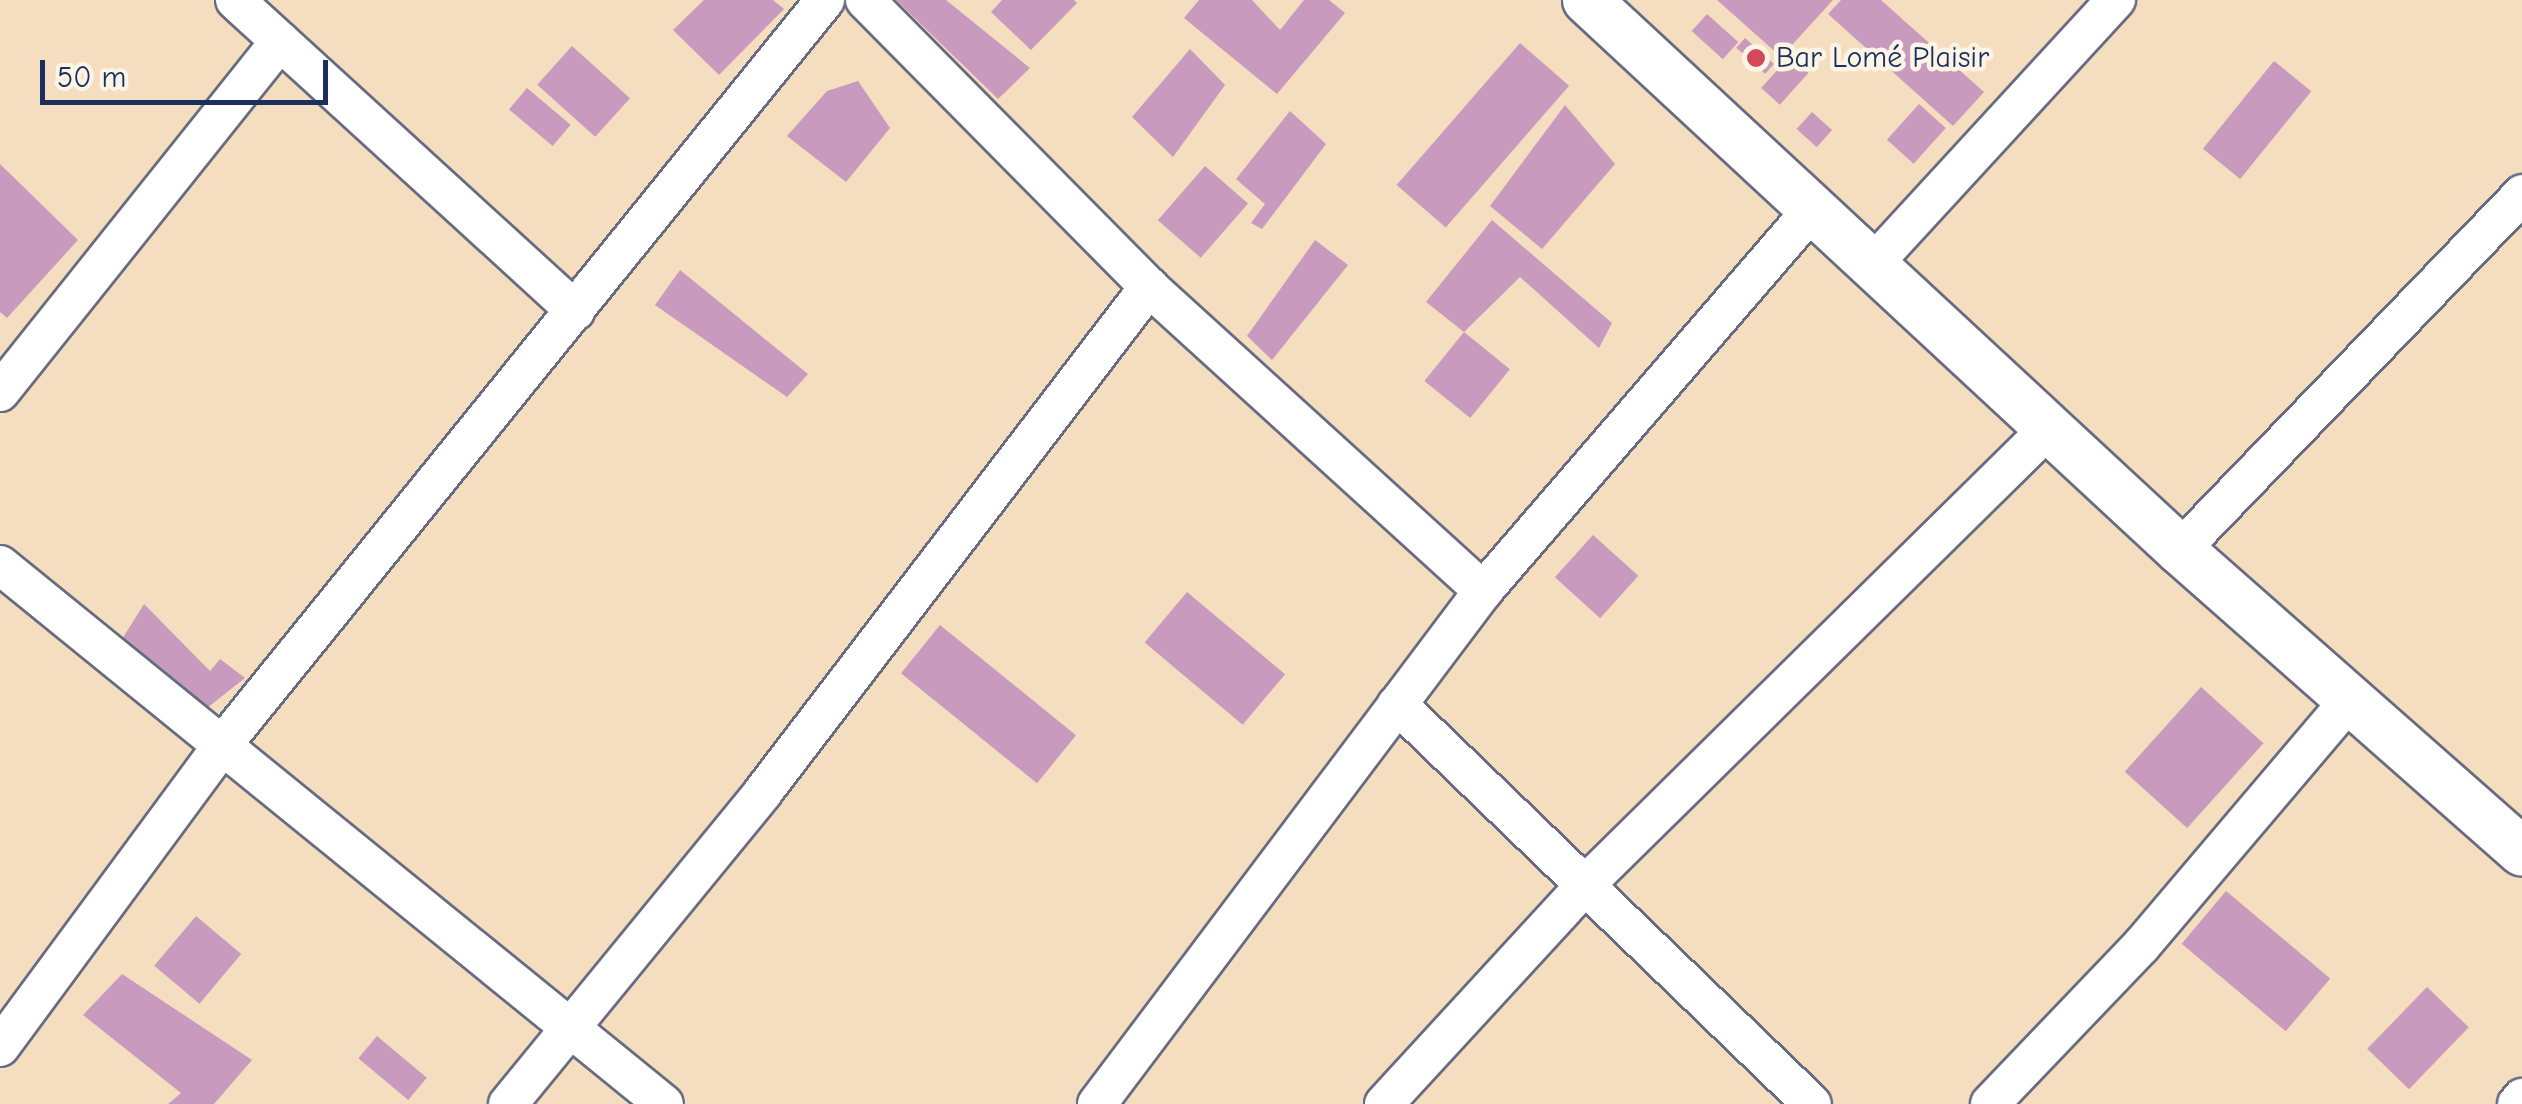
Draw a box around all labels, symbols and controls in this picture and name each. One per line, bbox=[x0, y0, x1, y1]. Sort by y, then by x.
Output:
scale bar bbox=[45, 40, 332, 102]
place label: Bar Lomé Plaisir bbox=[1776, 40, 1989, 76]
marker: Bar Lomé Plaisir bbox=[1745, 47, 1767, 69]
text: 50 m bbox=[57, 60, 126, 95]

